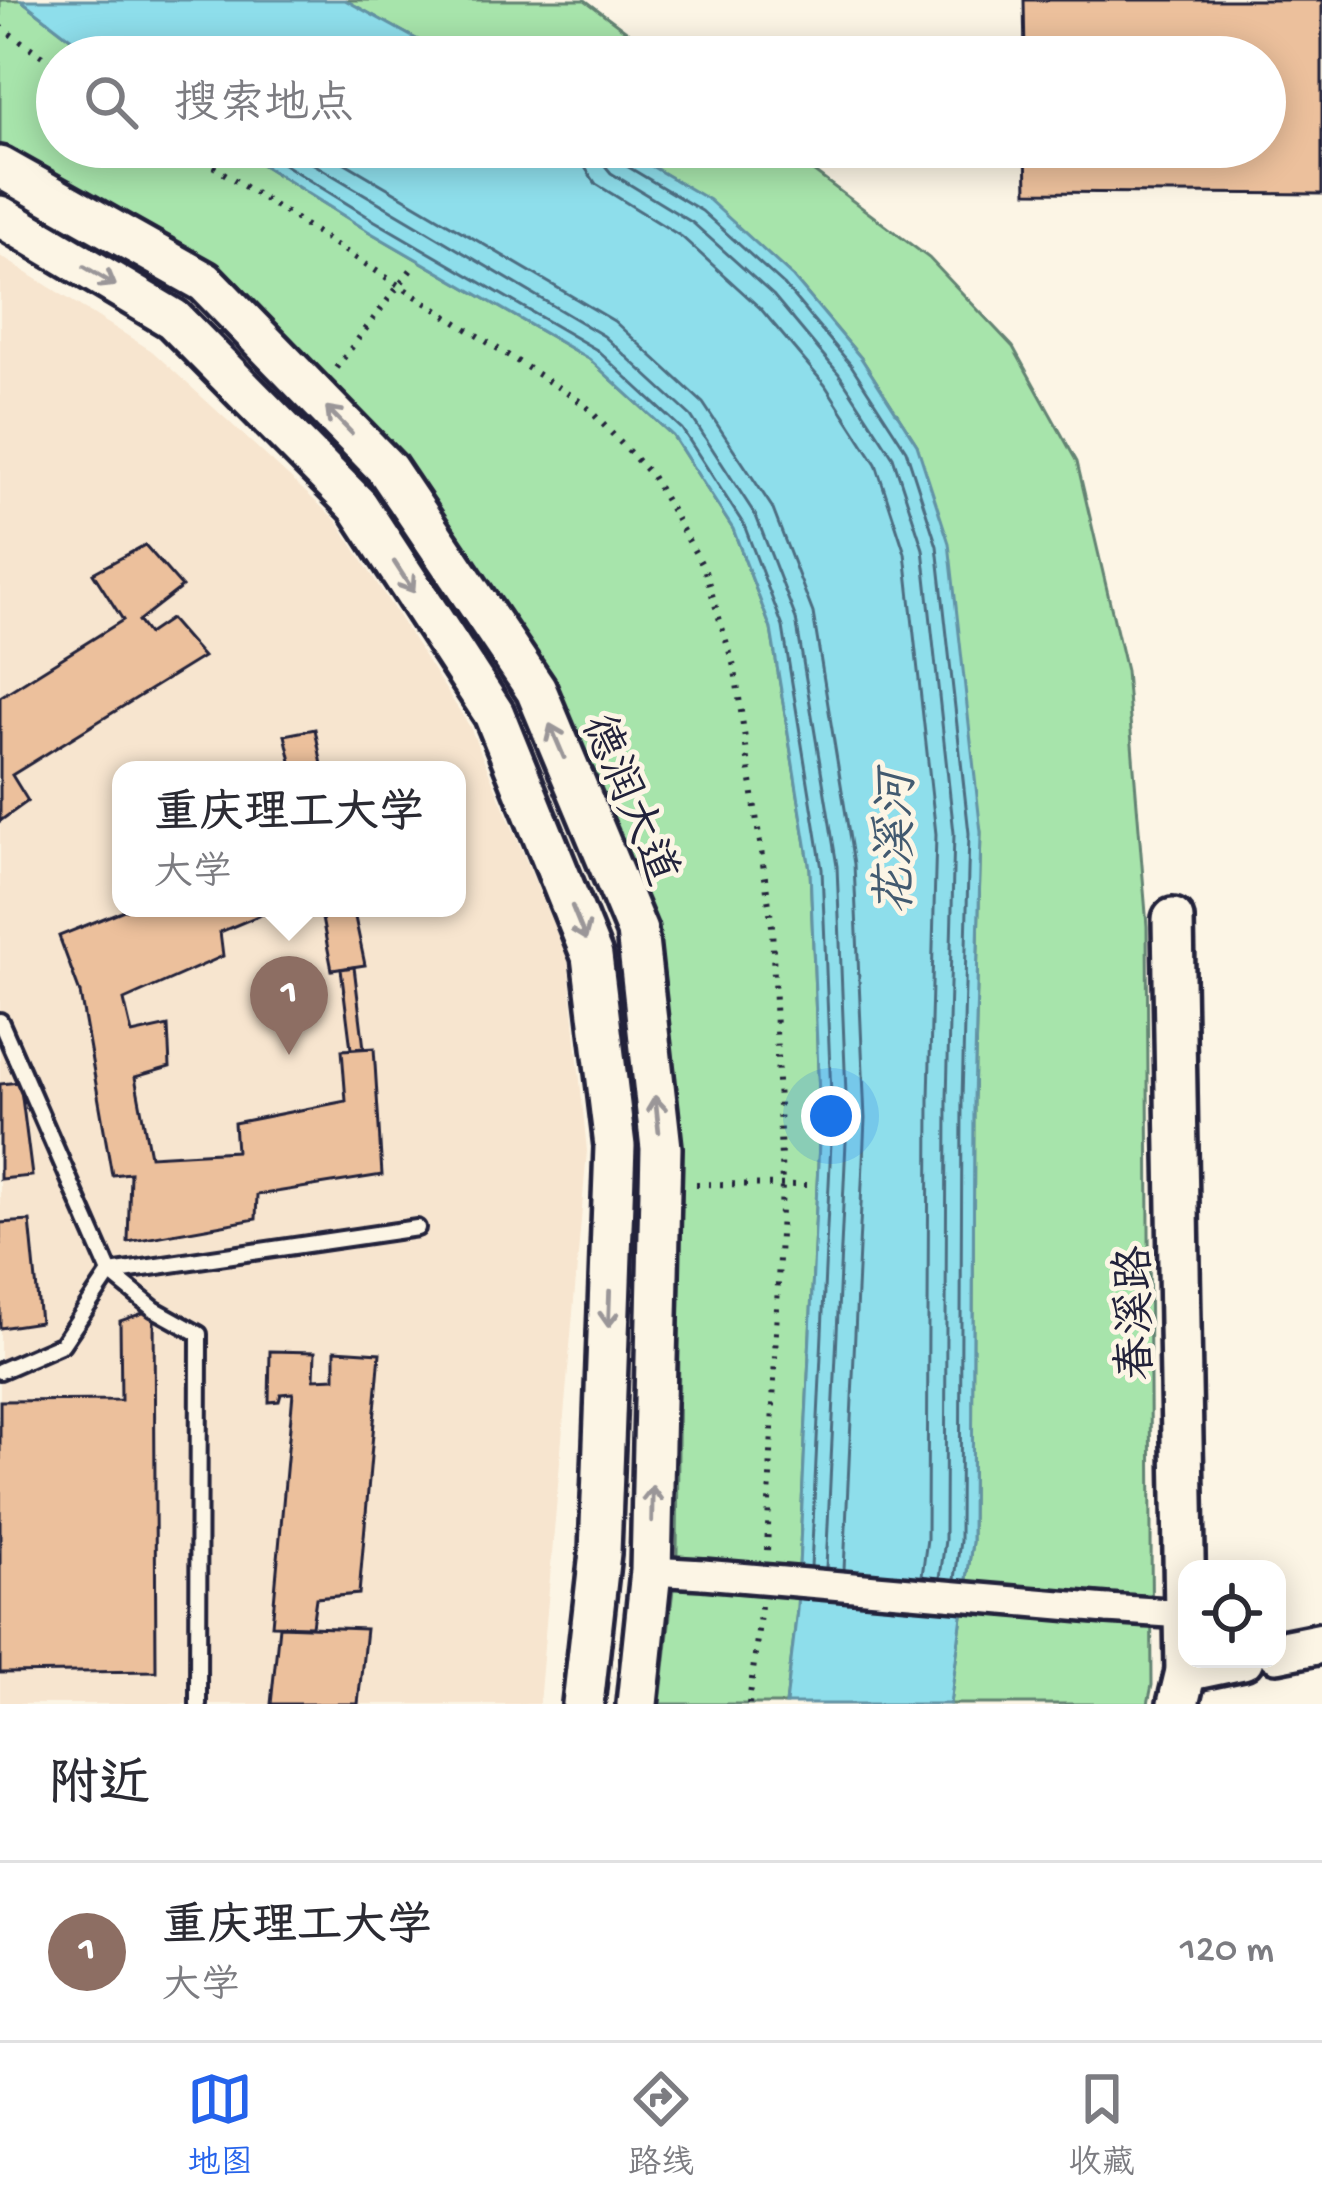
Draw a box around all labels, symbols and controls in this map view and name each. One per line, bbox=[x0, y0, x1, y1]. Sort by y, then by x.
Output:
search box bbox=[36, 36, 1286, 168]
icon: search bbox=[78, 69, 144, 135]
text: 搜索地点 bbox=[174, 81, 354, 134]
one-way arrow bbox=[82, 264, 117, 288]
one-way arrow bbox=[326, 406, 354, 436]
one-way arrow bbox=[392, 559, 417, 593]
street label: 德润大道 bbox=[567, 707, 687, 894]
one-way arrow bbox=[545, 724, 567, 760]
popup bbox=[112, 761, 466, 917]
water label: 花溪河 bbox=[869, 764, 930, 916]
text: 重庆理工大学 bbox=[154, 790, 424, 843]
text: 大学 bbox=[154, 853, 232, 899]
one-way arrow bbox=[570, 904, 591, 941]
pin: 1 bbox=[250, 956, 328, 1055]
your location bbox=[801, 1086, 861, 1146]
one-way arrow bbox=[645, 1095, 668, 1134]
street label: 春溪路 bbox=[1109, 1245, 1167, 1381]
one-way arrow bbox=[597, 1289, 620, 1328]
one-way arrow bbox=[641, 1485, 664, 1524]
map controls bbox=[1178, 1560, 1286, 1668]
button: locate bbox=[1178, 1560, 1286, 1668]
text: 附近 bbox=[48, 1759, 150, 1819]
text: 重庆理工大学 bbox=[162, 1903, 432, 1956]
text: 1 bbox=[79, 1929, 95, 1975]
text: 120 m bbox=[1180, 1929, 1274, 1975]
text: 大学 bbox=[162, 1966, 240, 2012]
tab: 地图 bbox=[187, 2066, 253, 2185]
tab: 路线 bbox=[628, 2066, 694, 2185]
tab: 收藏 bbox=[1069, 2066, 1135, 2185]

